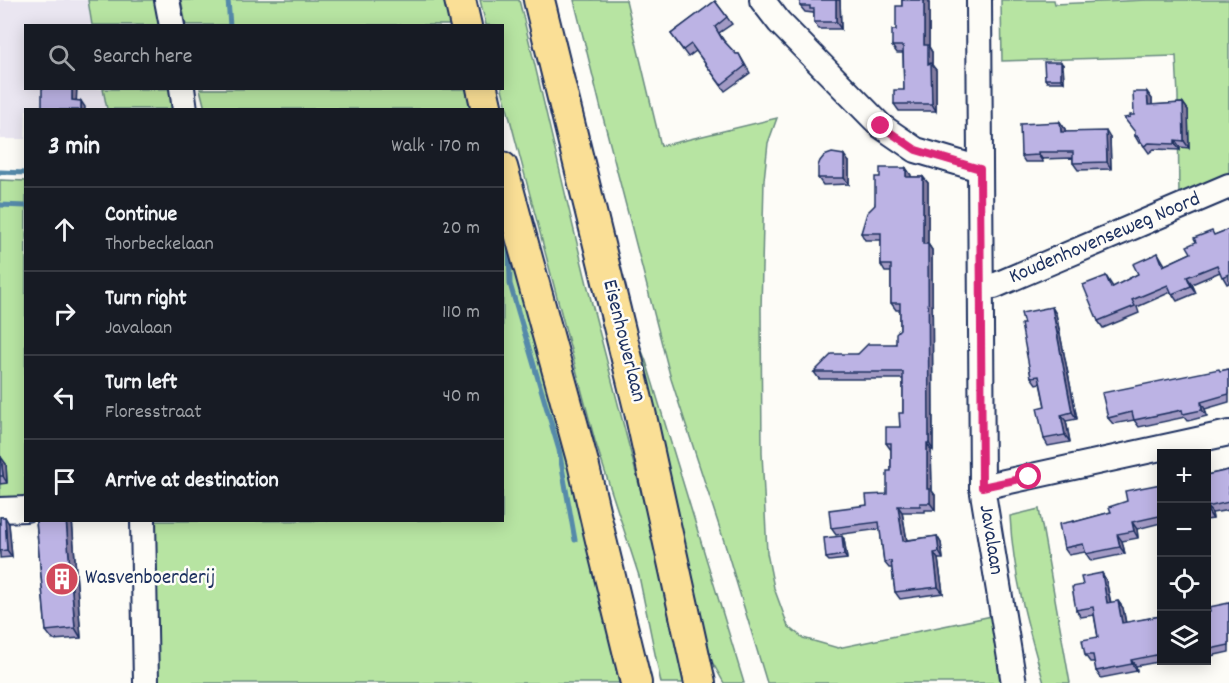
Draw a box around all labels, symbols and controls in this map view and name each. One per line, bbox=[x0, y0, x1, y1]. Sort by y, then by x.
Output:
search box bbox=[24, 24, 504, 90]
icon: search bbox=[45, 41, 78, 74]
text: Search here bbox=[93, 42, 192, 73]
route end bbox=[867, 112, 893, 138]
text: 3 min bbox=[48, 129, 100, 166]
text: Walk · 170 m bbox=[391, 133, 480, 161]
street label: Koudenhovenseweg Noord bbox=[1005, 185, 1205, 293]
text: Continue bbox=[105, 200, 177, 231]
icon: ahead bbox=[48, 213, 81, 246]
text: 20 m bbox=[442, 215, 480, 243]
text: Thorbeckelaan bbox=[105, 231, 214, 259]
street label: Eisenhowerlaan bbox=[593, 277, 653, 405]
text: Turn right bbox=[105, 284, 187, 315]
icon: right bbox=[48, 297, 81, 330]
text: 110 m bbox=[442, 299, 480, 327]
text: Javalaan bbox=[105, 315, 172, 343]
text: Turn left bbox=[105, 368, 177, 399]
icon: left bbox=[48, 381, 81, 414]
text: 40 m bbox=[442, 383, 480, 411]
text: Floresstraat bbox=[105, 399, 202, 427]
map controls bbox=[1157, 449, 1211, 665]
button: + bbox=[1157, 449, 1211, 503]
route start bbox=[1015, 463, 1041, 489]
icon: arrive bbox=[48, 465, 81, 498]
text: Arrive at destination bbox=[105, 466, 279, 497]
street label: Javalaan bbox=[970, 503, 1010, 577]
button: − bbox=[1157, 503, 1211, 557]
button: locate bbox=[1157, 557, 1211, 611]
building icon: Wasvenboerderij bbox=[44, 561, 80, 597]
place label: Wasvenboerderij bbox=[85, 564, 215, 594]
button: layers bbox=[1157, 611, 1211, 665]

